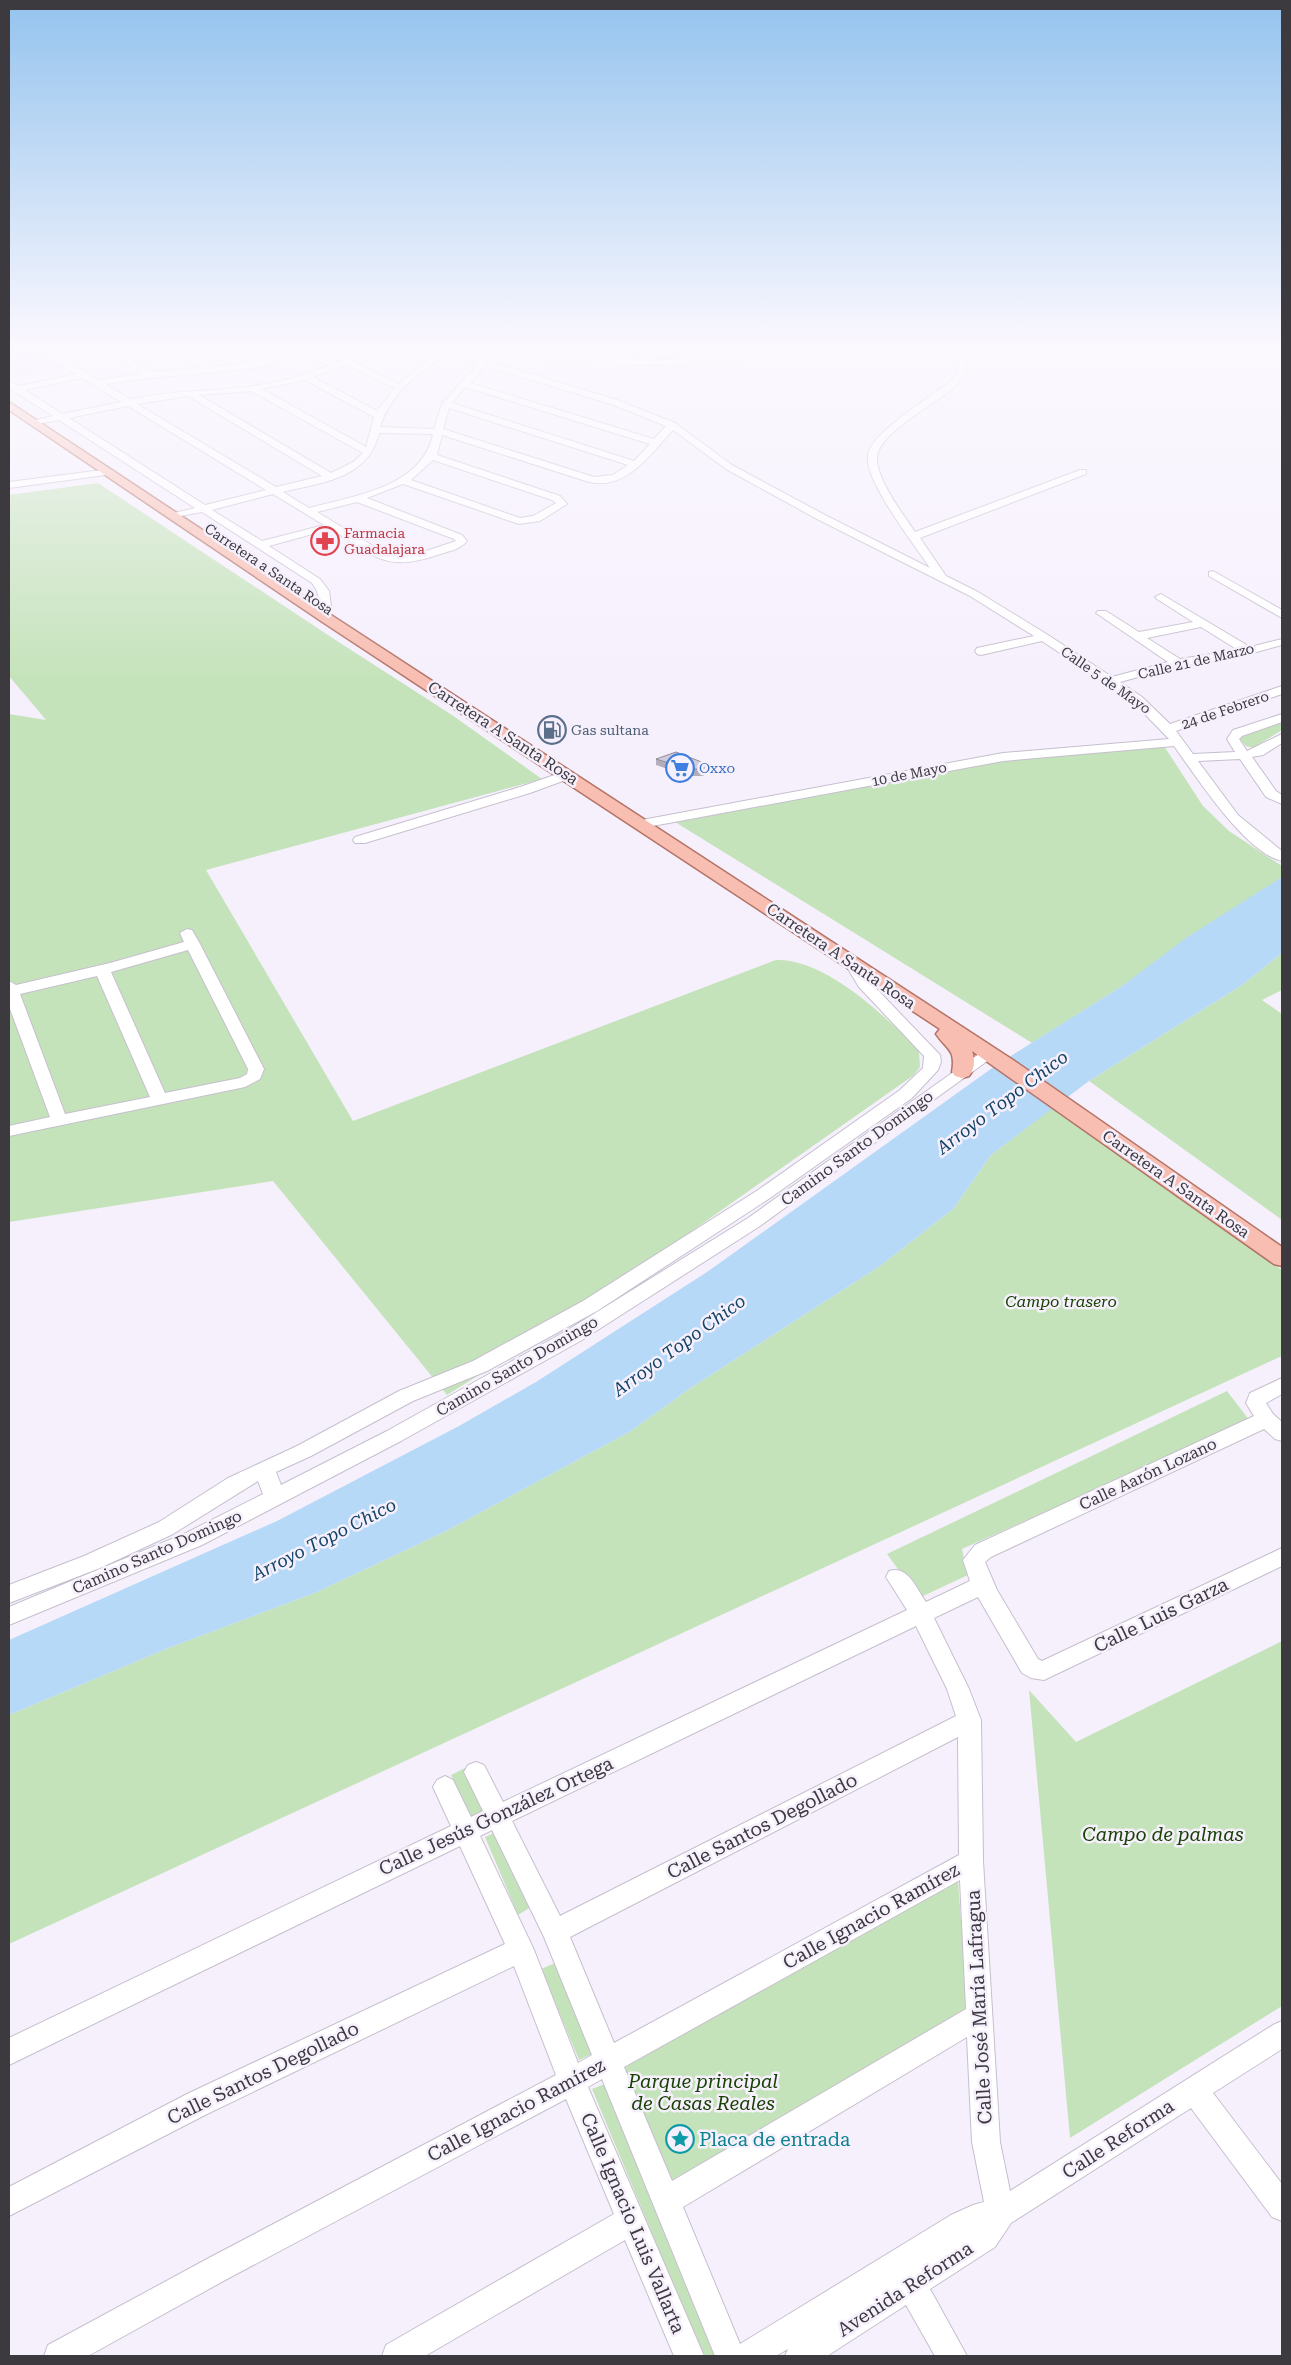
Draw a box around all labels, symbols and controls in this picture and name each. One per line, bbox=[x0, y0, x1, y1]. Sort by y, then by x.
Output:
street label: Carretera a Santa Rosa bbox=[202, 520, 337, 618]
place label: Farmacia Guadalajara bbox=[344, 525, 425, 557]
pharmacy icon: Farmacia Guadalajara bbox=[310, 526, 340, 556]
street label: Calle 21 de Marzo bbox=[1136, 640, 1256, 682]
street label: Calle 5 de Mayo bbox=[1058, 643, 1154, 717]
street label: Carretera A Santa Rosa bbox=[424, 677, 582, 789]
street label: 24 de Febrero bbox=[1179, 688, 1271, 732]
fuel station icon: Gas sultana bbox=[537, 715, 567, 745]
place label: Gas sultana bbox=[571, 722, 649, 738]
supermarket icon: Oxxo bbox=[665, 753, 695, 783]
street label: 10 de Mayo bbox=[870, 759, 948, 789]
place label: Oxxo bbox=[699, 760, 735, 776]
street label: Carretera A Santa Rosa bbox=[763, 899, 919, 1013]
water label: Arroyo Topo Chico bbox=[931, 1046, 1072, 1159]
street label: Camino Santo Domingo bbox=[777, 1086, 937, 1210]
street label: Carretera A Santa Rosa bbox=[1099, 1126, 1254, 1242]
water label: Arroyo Topo Chico bbox=[608, 1290, 749, 1401]
park label: Campo trasero bbox=[1005, 1292, 1117, 1311]
street label: Camino Santo Domingo bbox=[433, 1312, 601, 1420]
street label: Calle Aarón Lozano bbox=[1076, 1434, 1220, 1514]
water label: Arroyo Topo Chico bbox=[248, 1494, 399, 1585]
street label: Camino Santo Domingo bbox=[69, 1506, 245, 1598]
street label: Calle Luis Garza bbox=[1090, 1572, 1233, 1658]
street label: Calle Jesús González Ortega bbox=[375, 1751, 617, 1880]
street label: Calle Santos Degollado bbox=[663, 1768, 861, 1884]
park label: Campo de palmas bbox=[1082, 1823, 1244, 1846]
street label: Calle Ignacio Ramírez bbox=[779, 1858, 963, 1974]
street label: Calle José María Lafragua bbox=[961, 1888, 997, 2125]
street label: Calle Santos Degollado bbox=[163, 2017, 363, 2129]
street label: Calle Ignacio Ramírez bbox=[423, 2053, 609, 2167]
park label: Parque principal de Casas Reales bbox=[627, 2070, 778, 2115]
street label: Calle Reforma bbox=[1058, 2094, 1179, 2184]
street label: Calle Ignacio Luis Vallarta bbox=[576, 2109, 690, 2338]
place icon: Placa de entrada bbox=[665, 2124, 695, 2154]
place label: Placa de entrada bbox=[699, 2128, 851, 2151]
street label: Avenida Reforma bbox=[833, 2236, 978, 2341]

